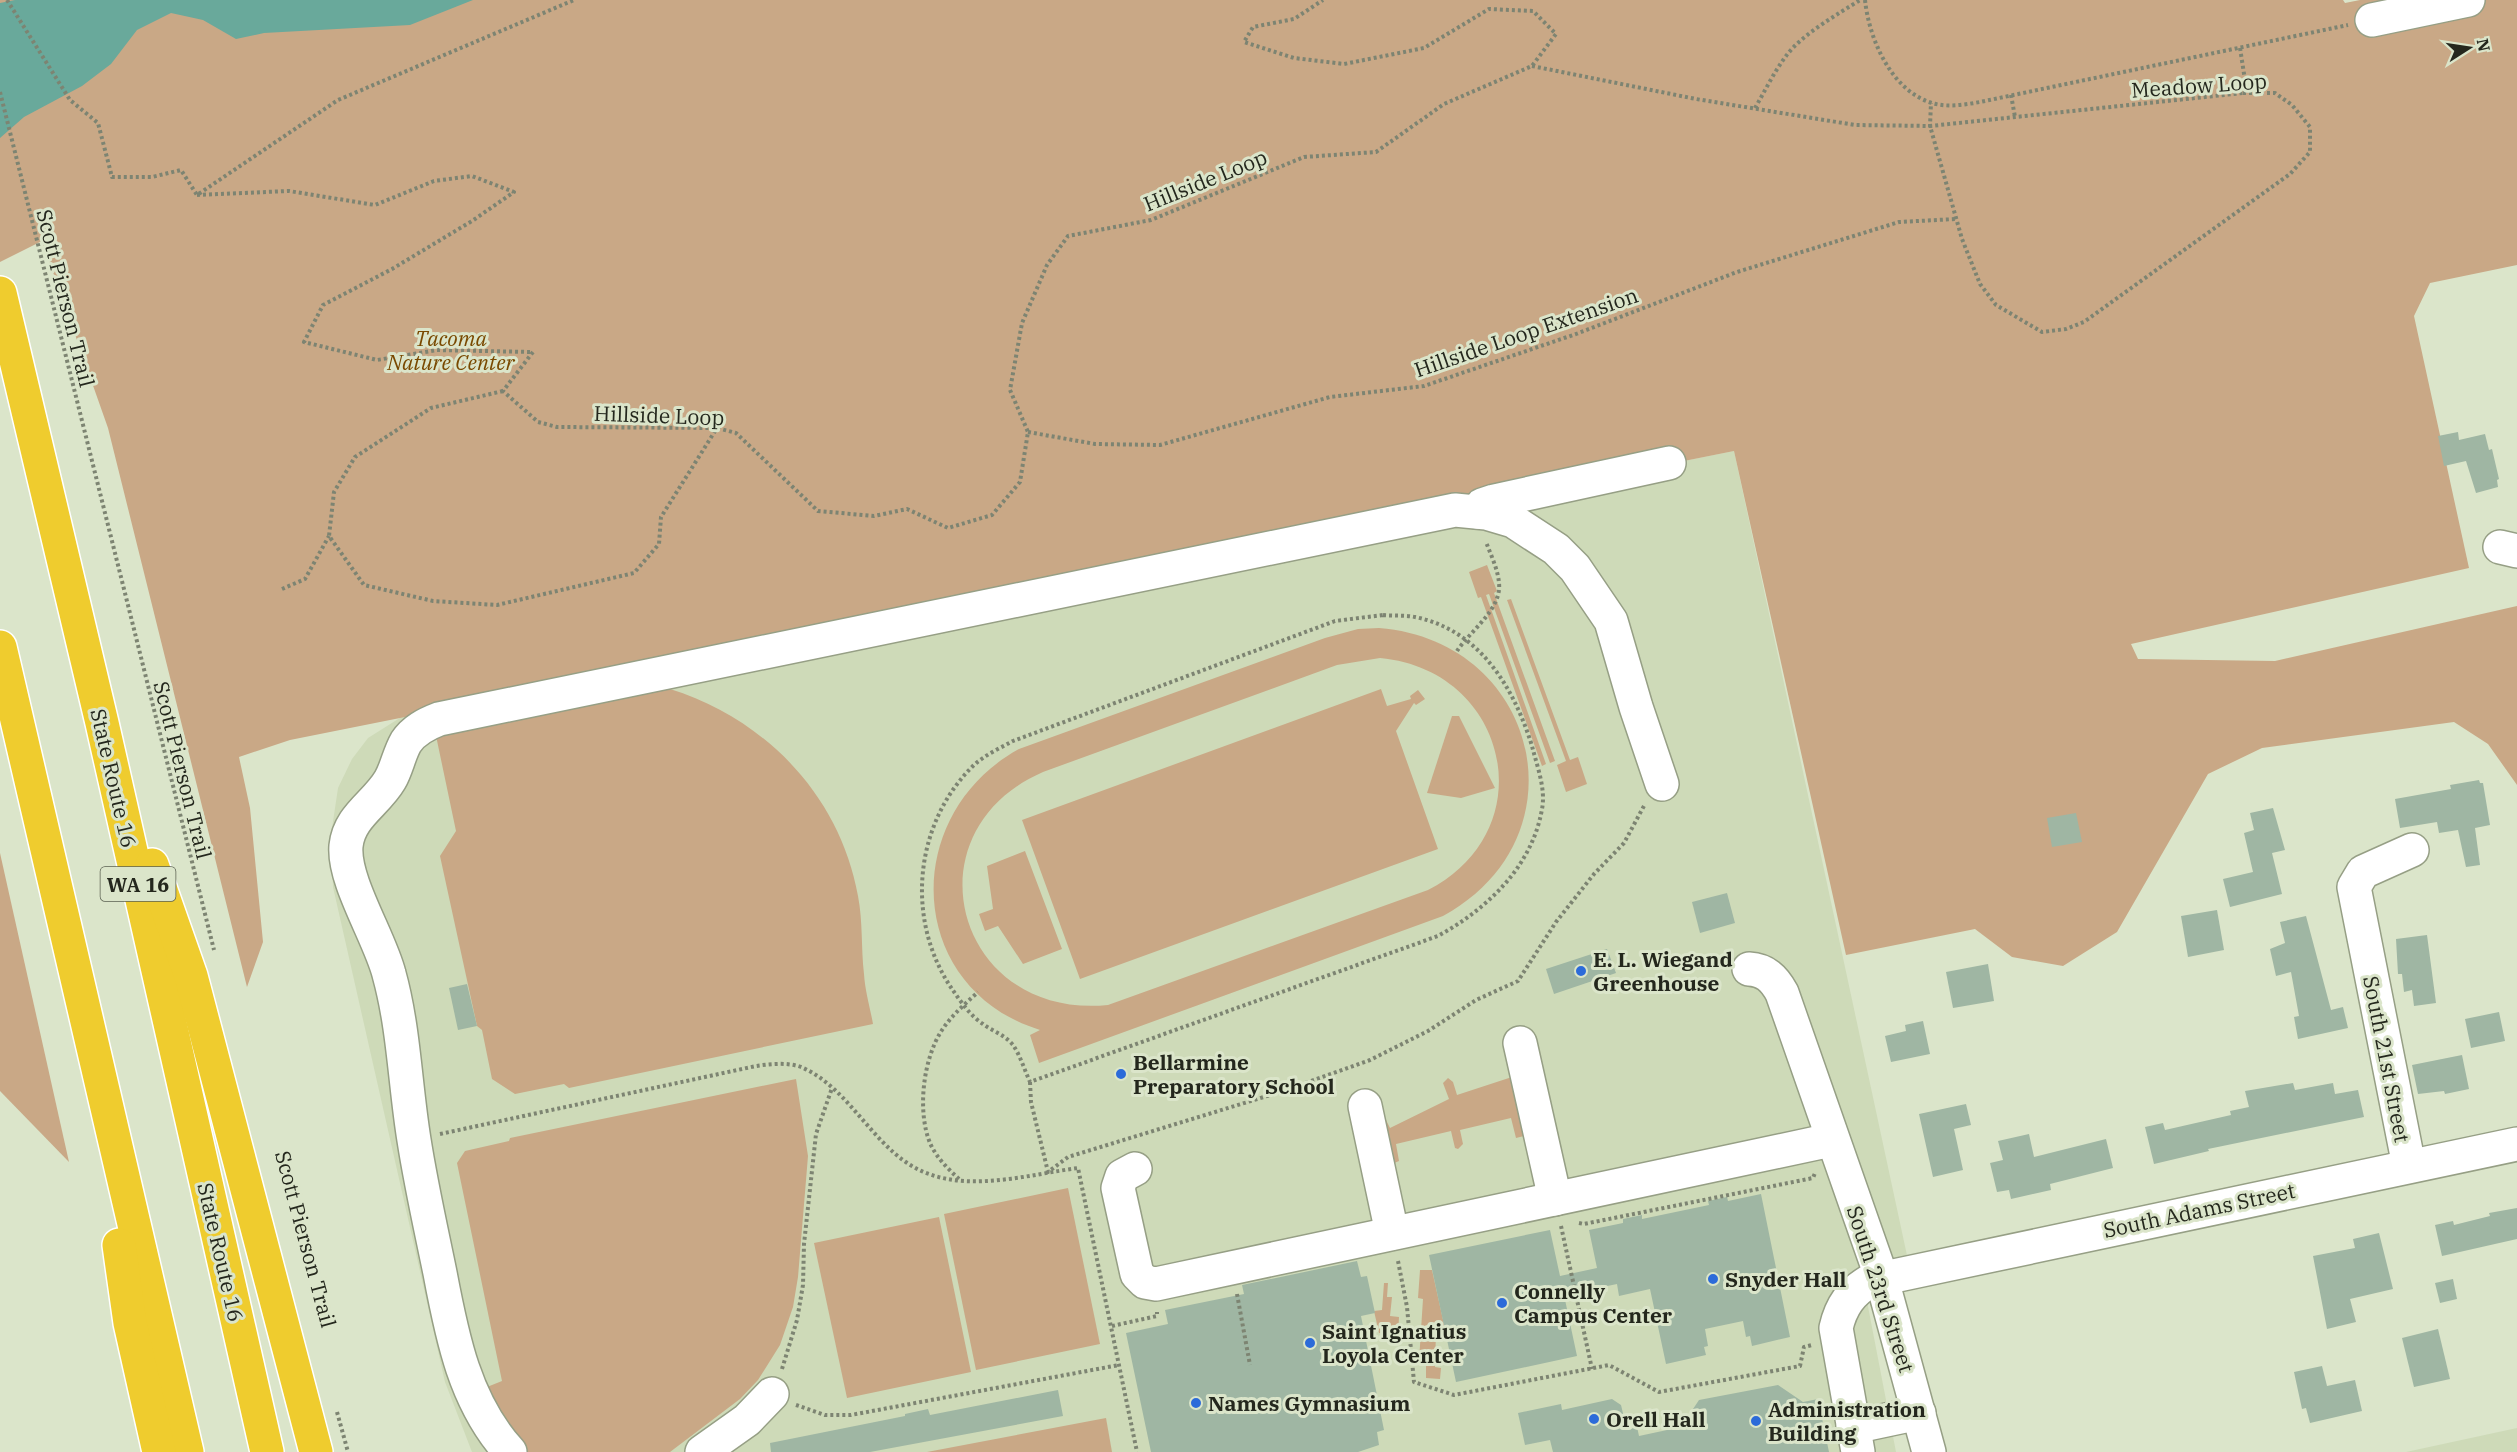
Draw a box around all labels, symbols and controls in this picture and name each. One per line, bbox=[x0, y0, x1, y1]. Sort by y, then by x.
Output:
north arrow bbox=[2439, 18, 2499, 78]
text: N bbox=[2473, 37, 2495, 53]
street label: Meadow Loop bbox=[2130, 66, 2268, 104]
street label: Hillside Loop bbox=[1139, 143, 1271, 217]
street label: Scott Pierson Trail bbox=[30, 206, 102, 390]
street label: Hillside Loop Extension bbox=[1410, 280, 1642, 384]
park label: Tacoma Nature Center bbox=[386, 324, 516, 376]
street label: Hillside Loop bbox=[593, 399, 725, 431]
street label: Scott Pierson Trail bbox=[147, 678, 219, 862]
street label: State Route 16 bbox=[84, 706, 144, 850]
road number: WA 16 bbox=[100, 867, 176, 901]
place label: E. L. Wiegand Greenhouse bbox=[1593, 945, 1733, 997]
marker: E. L. Wiegand Greenhouse bbox=[1574, 964, 1588, 978]
street label: South 21st Street bbox=[2357, 973, 2417, 1145]
place label: Bellarmine Preparatory School bbox=[1133, 1048, 1335, 1100]
marker: Bellarmine Preparatory School bbox=[1114, 1067, 1128, 1081]
street label: Scott Pierson Trail bbox=[269, 1147, 343, 1331]
street label: South Adams Street bbox=[2101, 1176, 2297, 1244]
street label: State Route 16 bbox=[191, 1180, 251, 1324]
street label: South 23rd Street bbox=[1841, 1202, 1921, 1376]
place label: Snyder Hall bbox=[1725, 1265, 1847, 1293]
marker: Snyder Hall bbox=[1706, 1272, 1720, 1286]
place label: Connelly Campus Center bbox=[1514, 1277, 1673, 1329]
marker: Connelly Campus Center bbox=[1495, 1296, 1509, 1310]
place label: Saint Ignatius Loyola Center bbox=[1322, 1317, 1466, 1369]
marker: Saint Ignatius Loyola Center bbox=[1303, 1336, 1317, 1350]
place label: Names Gymnasium bbox=[1208, 1389, 1410, 1417]
place label: Administration Building bbox=[1768, 1395, 1926, 1447]
marker: Names Gymnasium bbox=[1189, 1396, 1203, 1410]
place label: Orell Hall bbox=[1606, 1405, 1706, 1433]
marker: Orell Hall bbox=[1587, 1412, 1601, 1426]
marker: Administration Building bbox=[1749, 1414, 1763, 1428]

